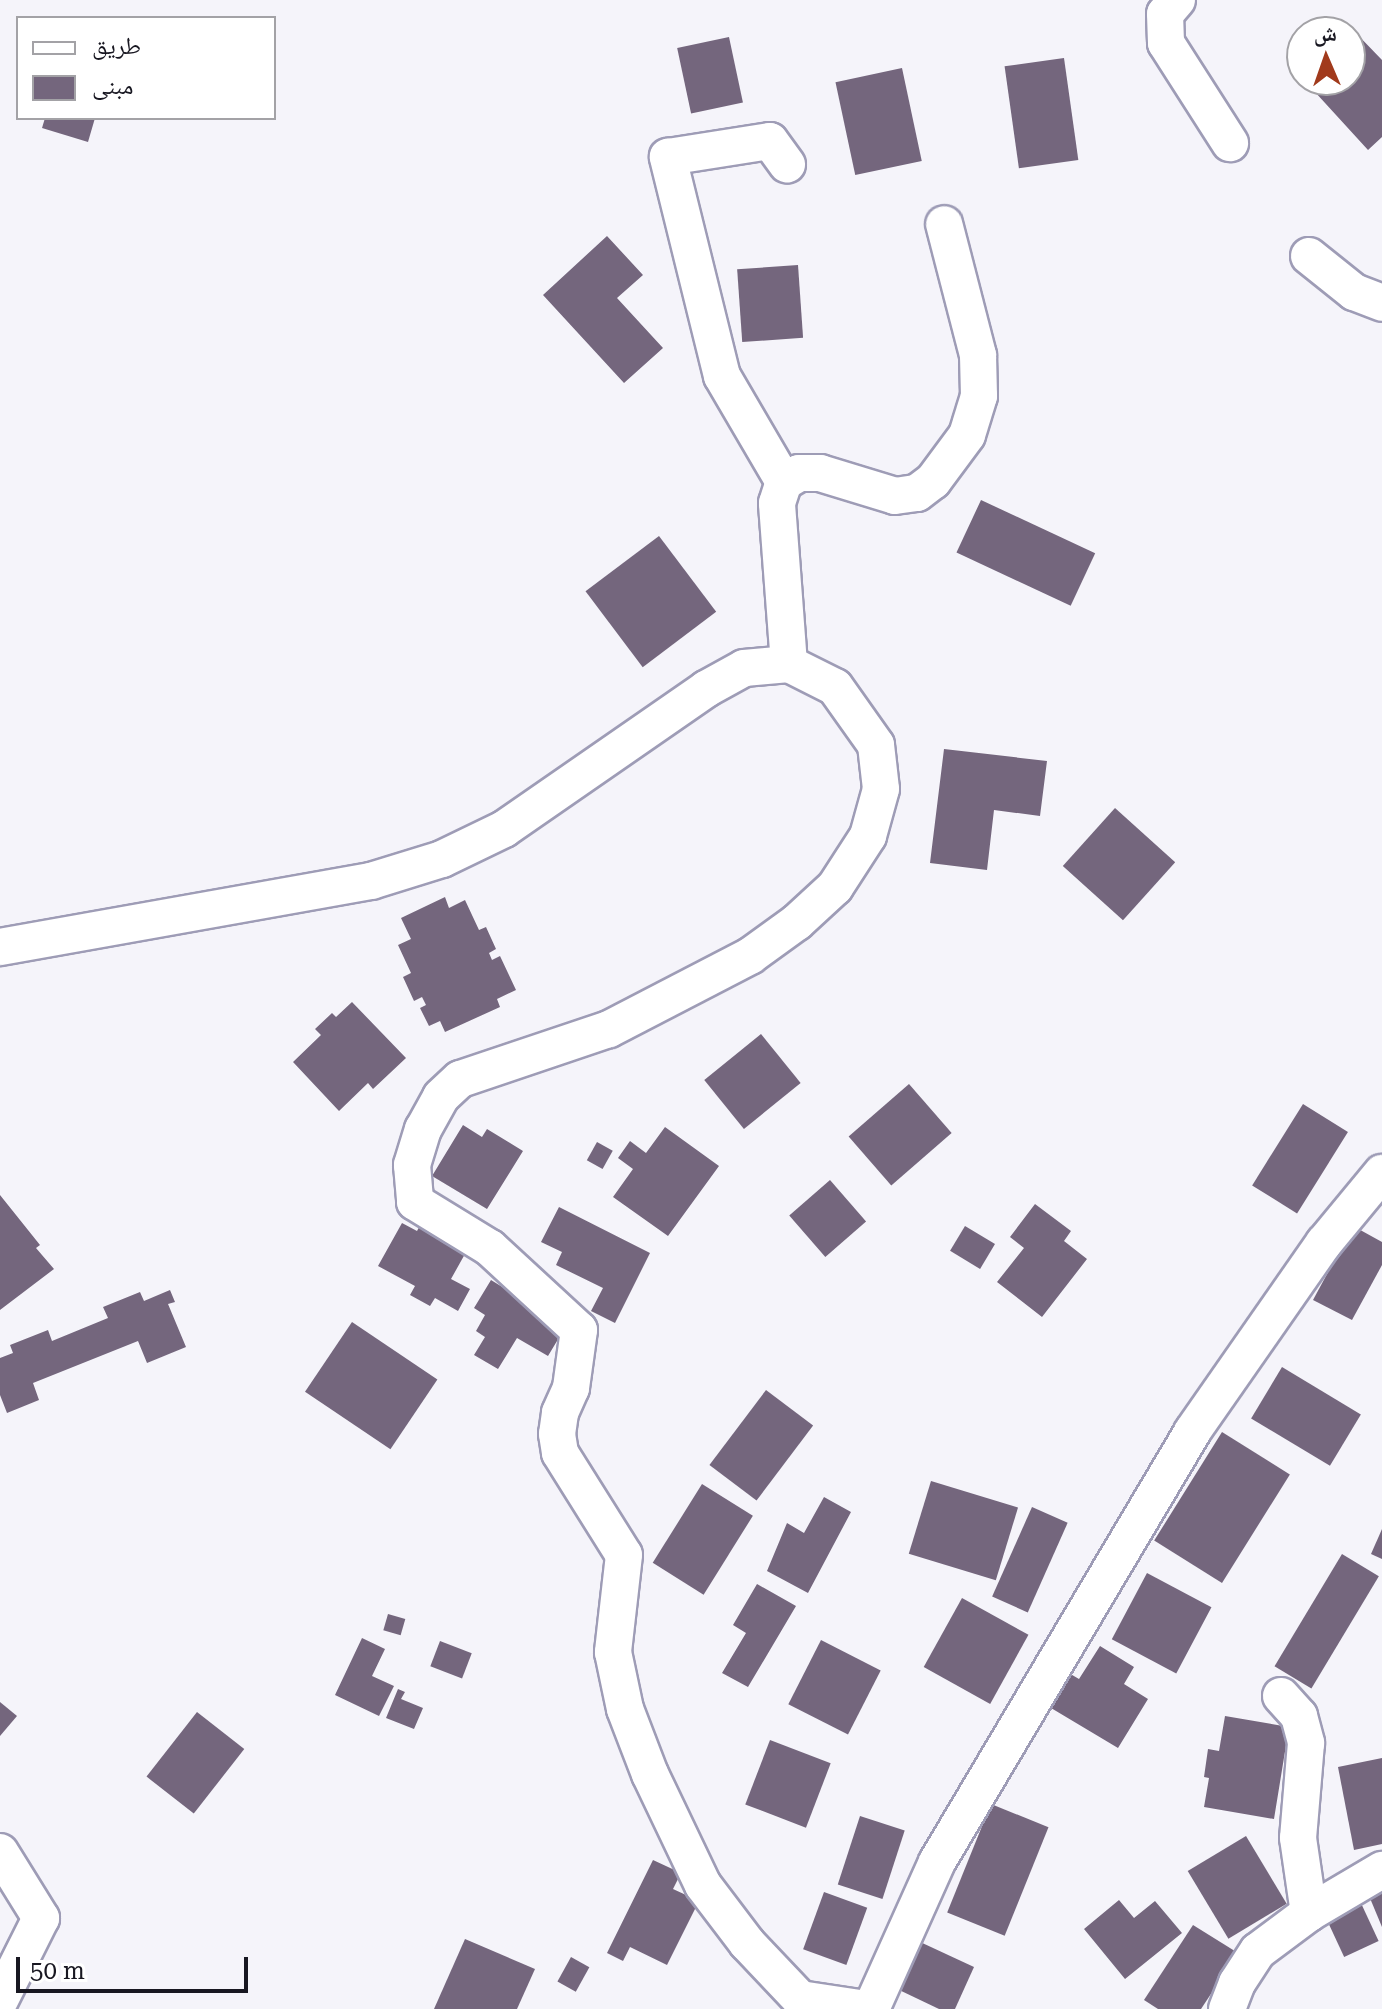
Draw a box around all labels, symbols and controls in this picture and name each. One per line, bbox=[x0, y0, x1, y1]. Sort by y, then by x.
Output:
legend bbox=[16, 16, 276, 120]
north arrow bbox=[1286, 16, 1366, 96]
text: ش bbox=[1313, 21, 1337, 46]
text: طريق bbox=[92, 32, 141, 60]
text: مبنى bbox=[92, 72, 133, 100]
scale bar bbox=[20, 1941, 252, 1991]
text: 50 m bbox=[30, 1957, 85, 1985]

